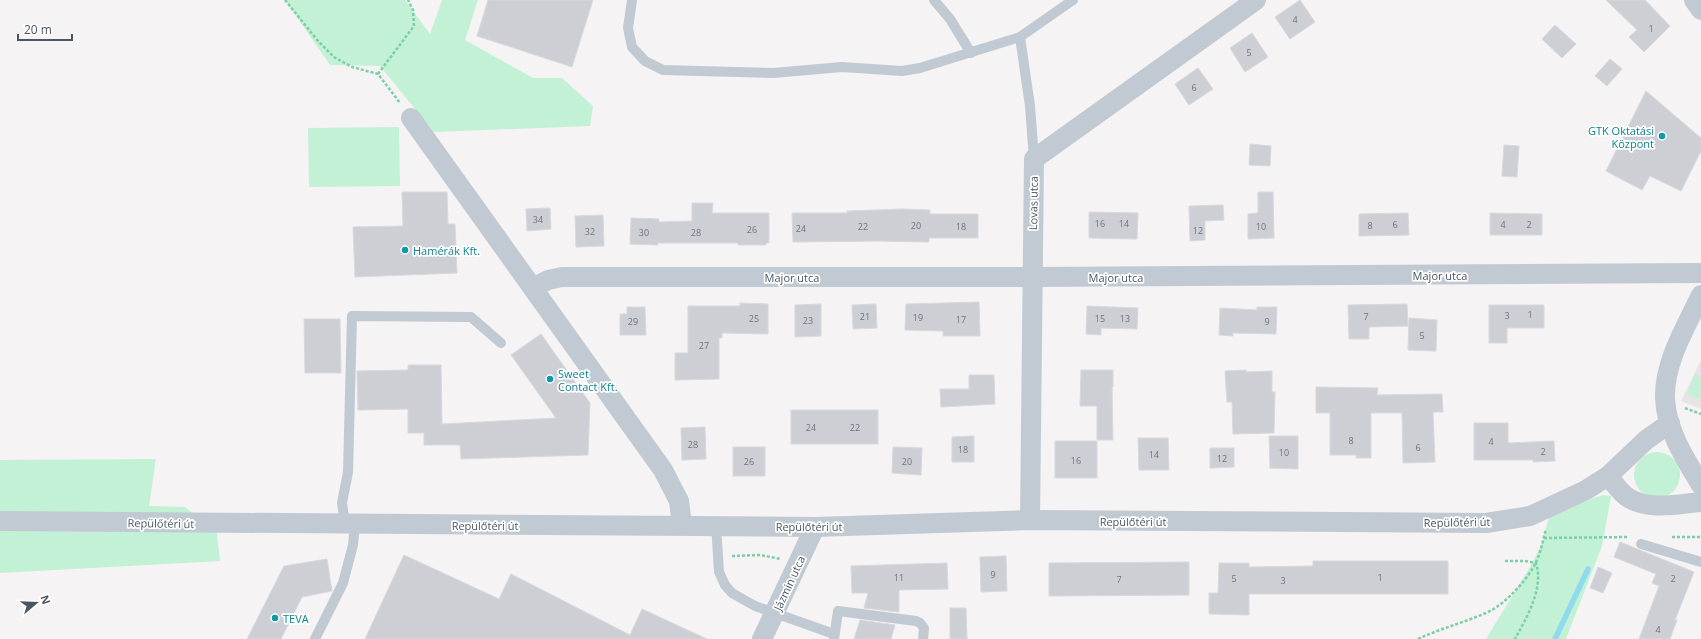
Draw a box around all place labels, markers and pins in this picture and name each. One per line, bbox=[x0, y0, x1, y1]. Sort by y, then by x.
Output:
place label: GTK Oktatási Központ bbox=[1588, 123, 1654, 151]
marker: GTK Oktatási Központ bbox=[1657, 131, 1667, 141]
place label: Hamérák Kft. bbox=[413, 243, 480, 258]
marker: Hamérák Kft. bbox=[400, 245, 410, 255]
place label: Sweet Contact Kft. bbox=[558, 366, 618, 394]
marker: Sweet Contact Kft. bbox=[545, 374, 555, 384]
place label: TEVA bbox=[283, 611, 309, 626]
marker: TEVA bbox=[270, 613, 280, 623]

